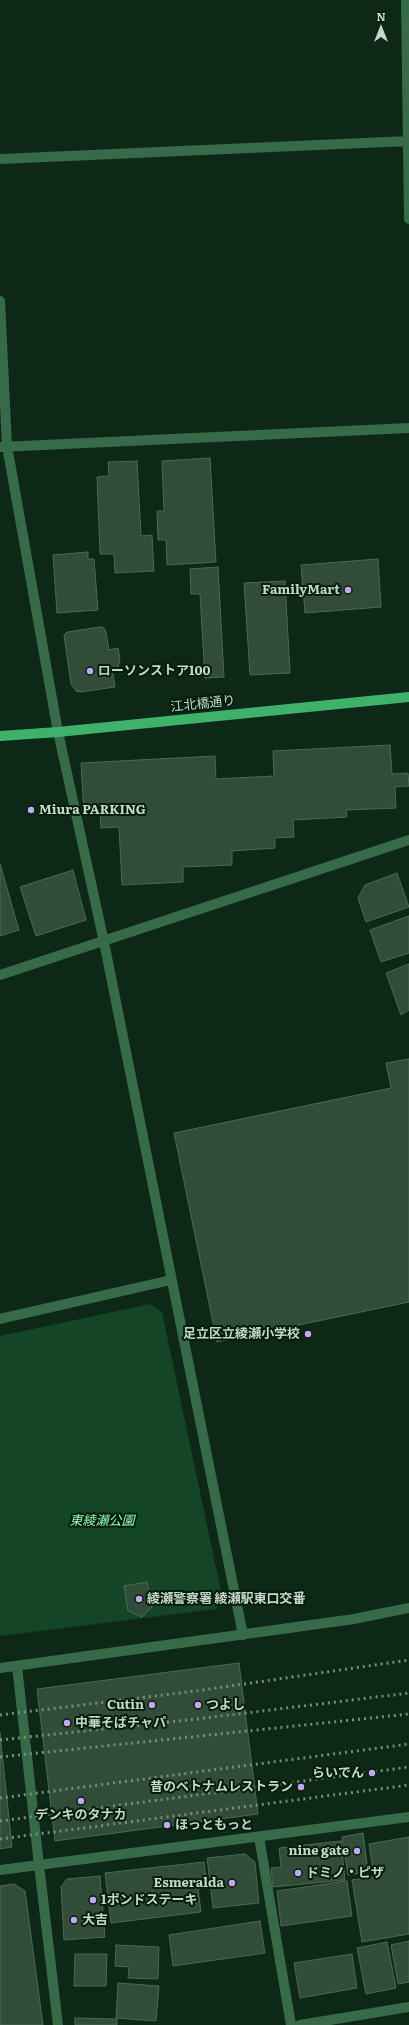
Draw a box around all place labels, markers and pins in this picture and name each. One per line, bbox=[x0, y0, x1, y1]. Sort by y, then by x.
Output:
place label: FamilyMart bbox=[262, 582, 340, 598]
marker: FamilyMart bbox=[343, 585, 353, 595]
place label: ローソンストア100 bbox=[98, 663, 210, 679]
marker: ローソンストア100 bbox=[85, 666, 95, 676]
place label: Miura PARKING bbox=[39, 802, 146, 818]
marker: Miura PARKING bbox=[26, 805, 36, 815]
place label: 足立区立綾瀬小学校 bbox=[183, 1326, 300, 1342]
marker: 足立区立綾瀬小学校 bbox=[303, 1329, 313, 1339]
place label: 綾瀬警察署 綾瀬駅東口交番 bbox=[147, 1591, 306, 1607]
marker: 綾瀬警察署 綾瀬駅東口交番 bbox=[134, 1594, 144, 1604]
place label: Cutin bbox=[107, 1697, 144, 1713]
place label: つよし bbox=[206, 1697, 245, 1713]
marker: Cutin bbox=[147, 1700, 157, 1710]
marker: つよし bbox=[193, 1700, 203, 1710]
place label: 中華そばチャパ bbox=[75, 1715, 166, 1731]
marker: 中華そばチャパ bbox=[62, 1718, 72, 1728]
place label: らいでん bbox=[312, 1765, 364, 1781]
marker: らいでん bbox=[367, 1768, 377, 1778]
place label: 昔のベトナムレストラン bbox=[150, 1779, 293, 1795]
marker: 昔のベトナムレストラン bbox=[296, 1782, 306, 1792]
marker: デンキのタナカ bbox=[76, 1796, 86, 1806]
place label: デンキのタナカ bbox=[36, 1807, 126, 1823]
place label: ほっともっと bbox=[175, 1817, 253, 1833]
marker: ほっともっと bbox=[162, 1820, 172, 1830]
place label: nine gate bbox=[288, 1843, 349, 1859]
marker: nine gate bbox=[352, 1846, 362, 1856]
place label: ドミノ・ピザ bbox=[306, 1865, 384, 1881]
marker: ドミノ・ピザ bbox=[293, 1868, 303, 1878]
place label: Esmeralda bbox=[154, 1875, 224, 1891]
marker: Esmeralda bbox=[227, 1878, 237, 1888]
place label: 1ポンドステーキ bbox=[101, 1892, 197, 1908]
marker: 1ポンドステーキ bbox=[88, 1895, 98, 1905]
place label: 大吉 bbox=[82, 1912, 108, 1928]
marker: 大吉 bbox=[69, 1915, 79, 1925]

